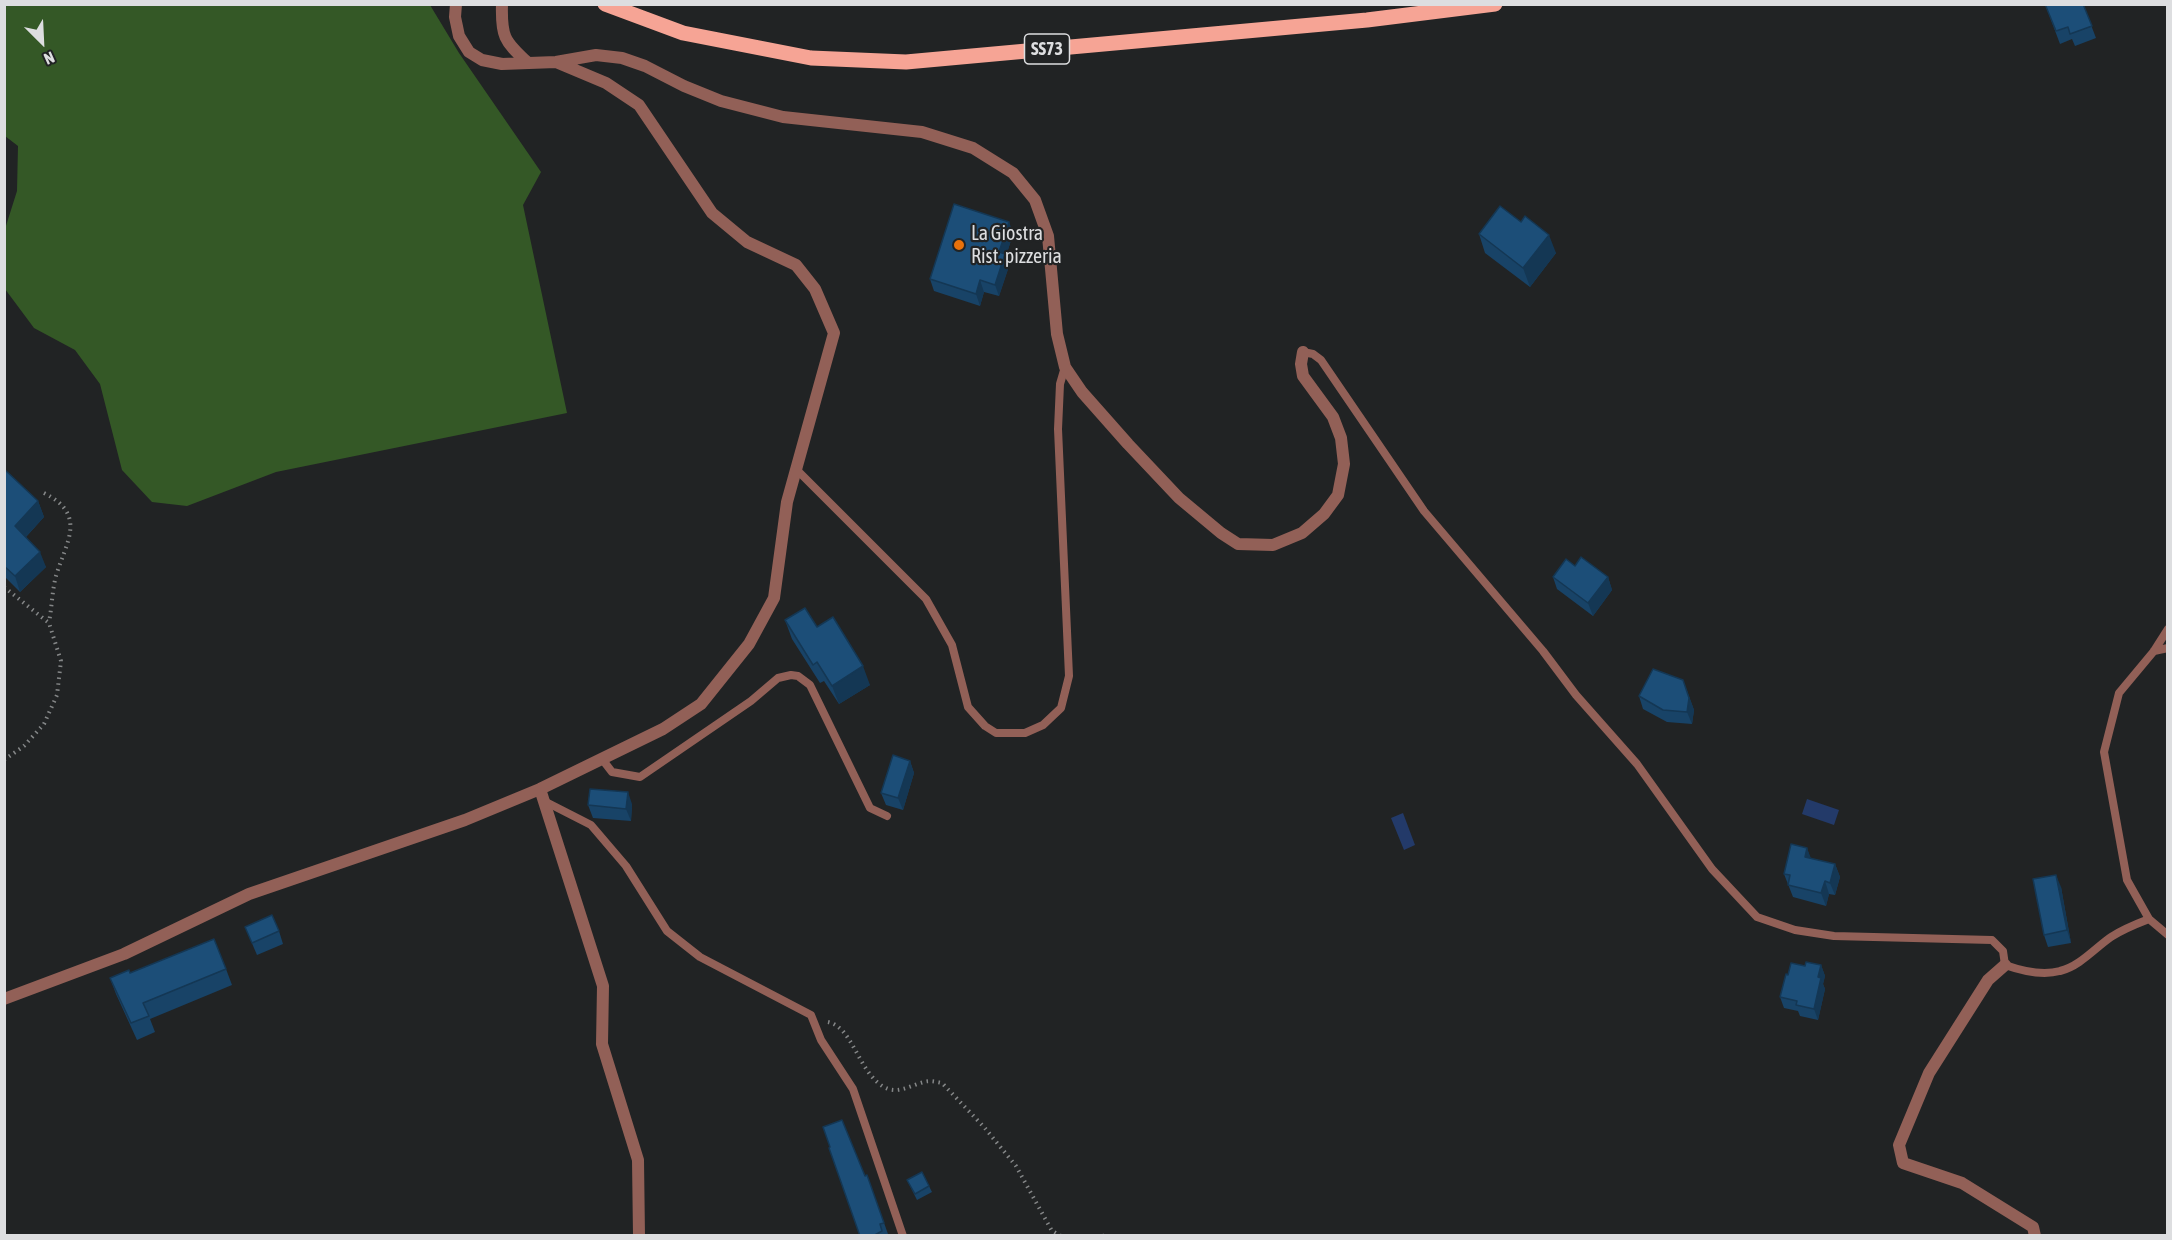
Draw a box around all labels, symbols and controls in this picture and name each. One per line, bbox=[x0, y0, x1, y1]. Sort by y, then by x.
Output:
north arrow bbox=[12, 12, 72, 72]
road number: SS73 bbox=[1024, 34, 1070, 64]
text: N bbox=[41, 48, 57, 69]
place label: La Giostra Rist. pizzeria bbox=[971, 222, 1062, 269]
marker: La Giostra Rist. pizzeria bbox=[952, 238, 966, 252]

